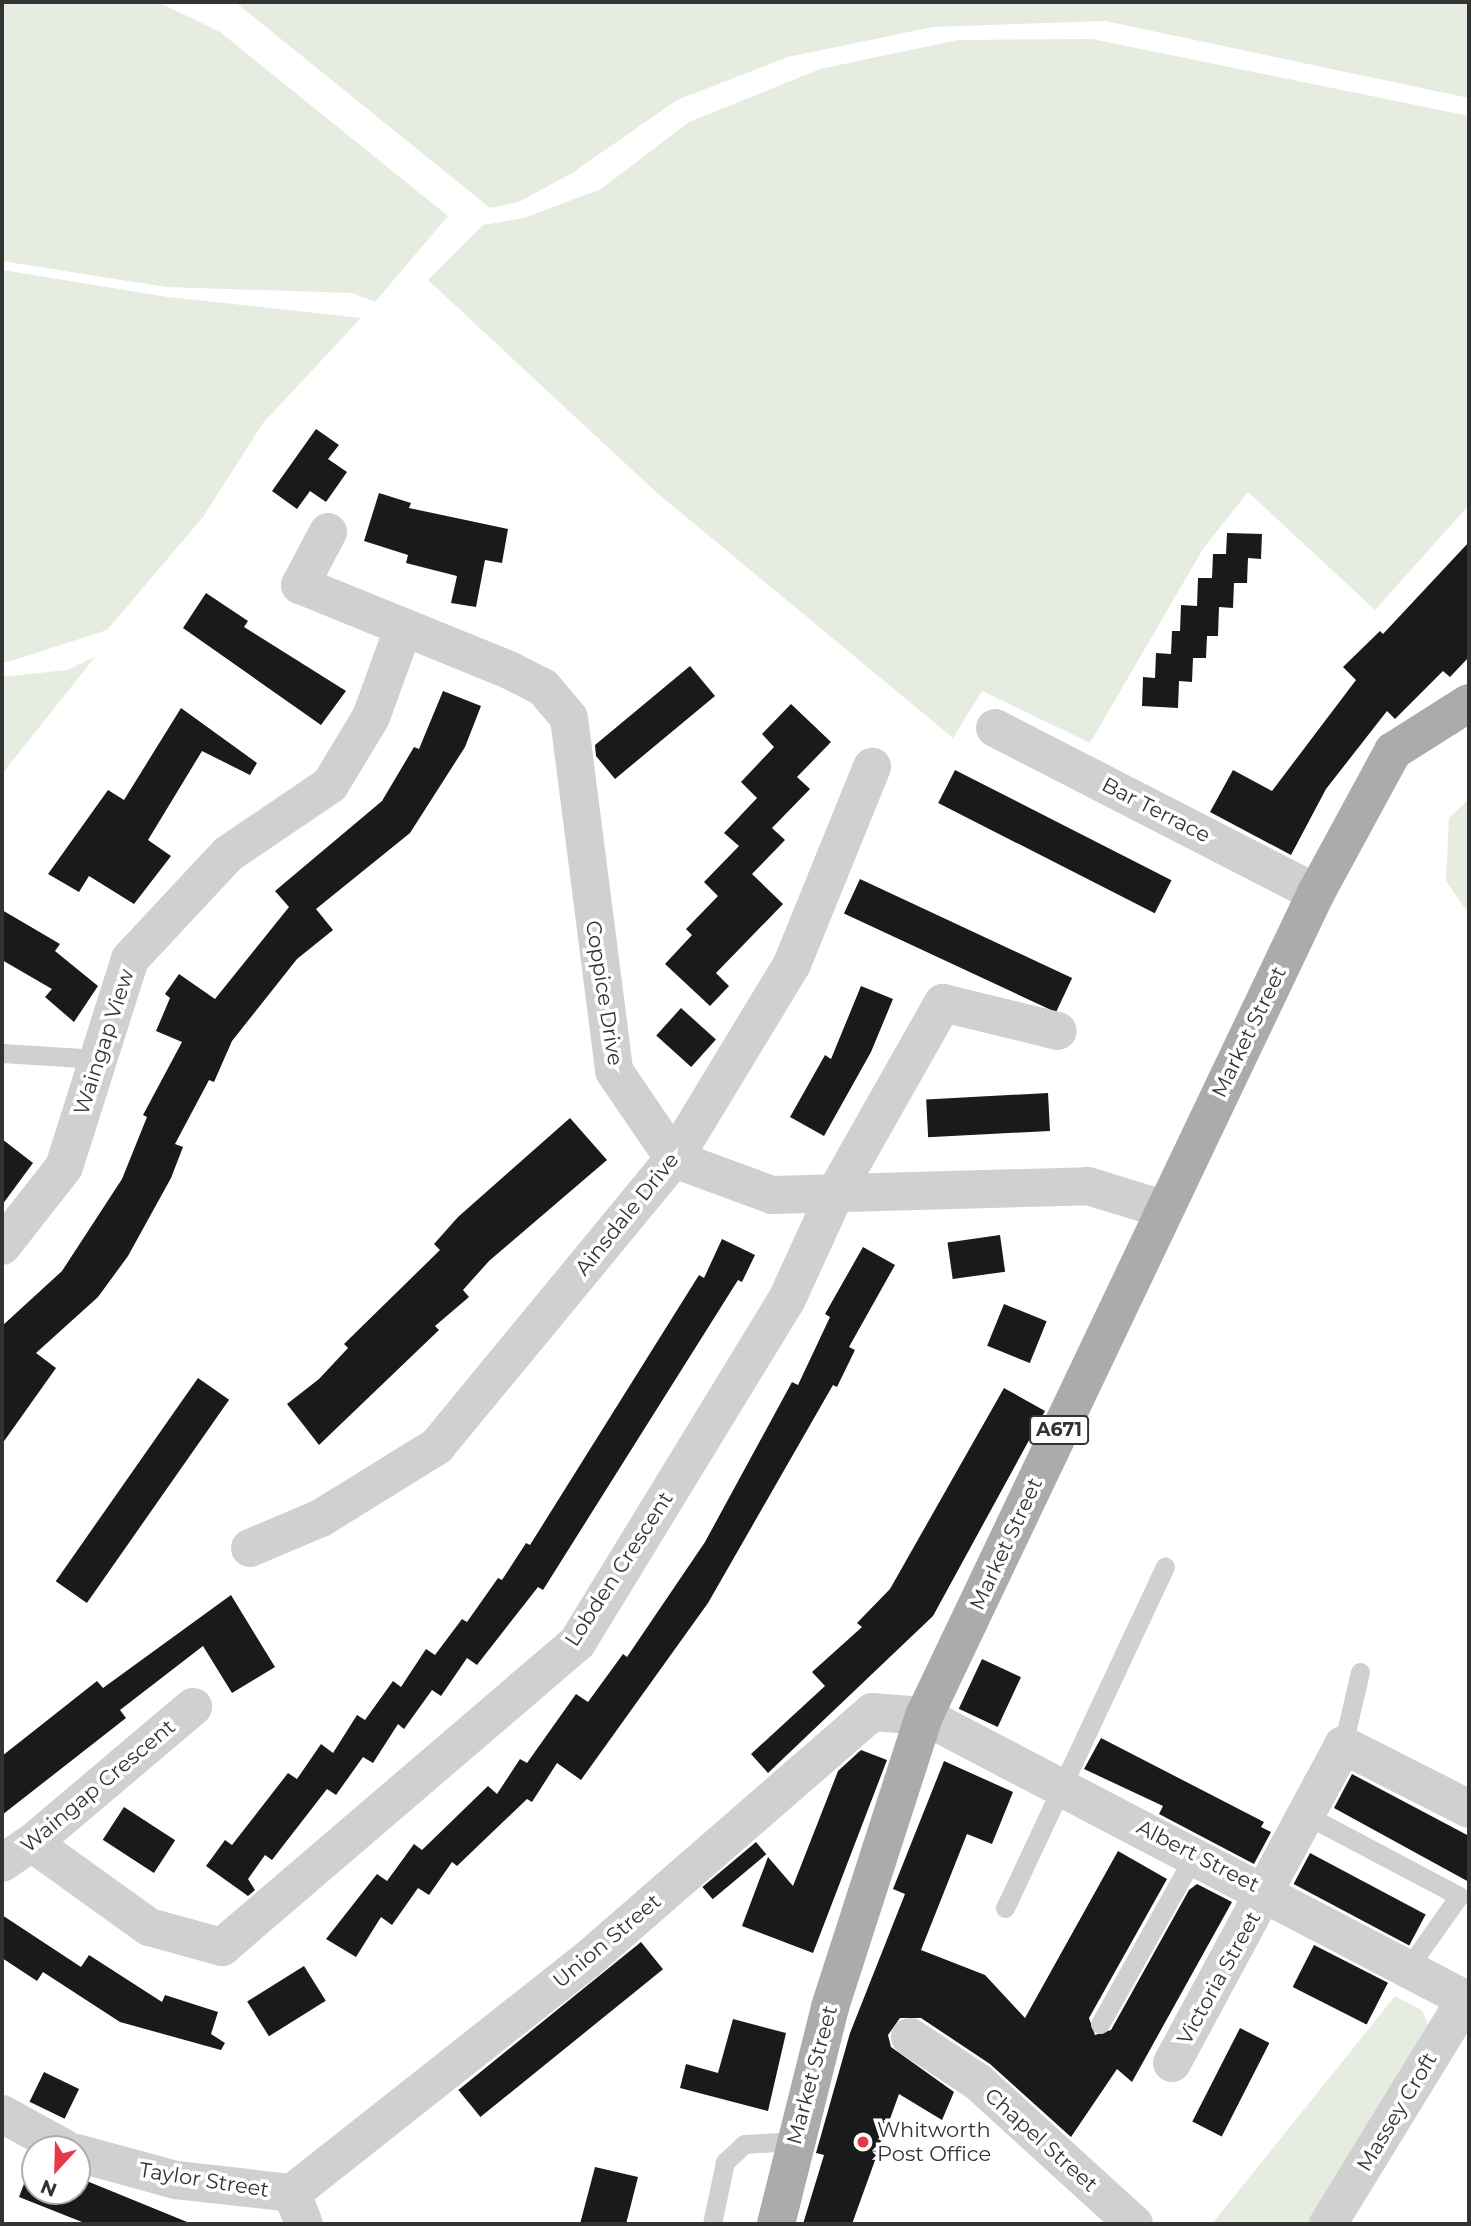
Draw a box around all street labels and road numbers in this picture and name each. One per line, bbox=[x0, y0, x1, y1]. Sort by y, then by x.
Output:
street label: Bar Terrace bbox=[1098, 772, 1214, 848]
street label: Coppice Drive bbox=[580, 919, 628, 1067]
street label: Market Street bbox=[1206, 962, 1292, 1102]
street label: Waingap View bbox=[69, 966, 139, 1118]
street label: Ainsdale Drive bbox=[570, 1148, 684, 1280]
road number: A671 bbox=[1028, 1414, 1090, 1446]
street label: Market Street bbox=[964, 1474, 1048, 1614]
street label: Lobden Crescent bbox=[560, 1487, 678, 1651]
street label: Waingap Crescent bbox=[16, 1714, 180, 1858]
street label: Albert Street bbox=[1133, 1814, 1263, 1898]
street label: Union Street bbox=[548, 1889, 666, 1993]
street label: Victoria Street bbox=[1172, 1907, 1266, 2049]
street label: Market Street bbox=[781, 2003, 843, 2147]
street label: Massey Croft bbox=[1352, 2048, 1442, 2176]
street label: Chapel Street bbox=[979, 2083, 1103, 2197]
street label: Taylor Street bbox=[137, 2157, 271, 2203]

